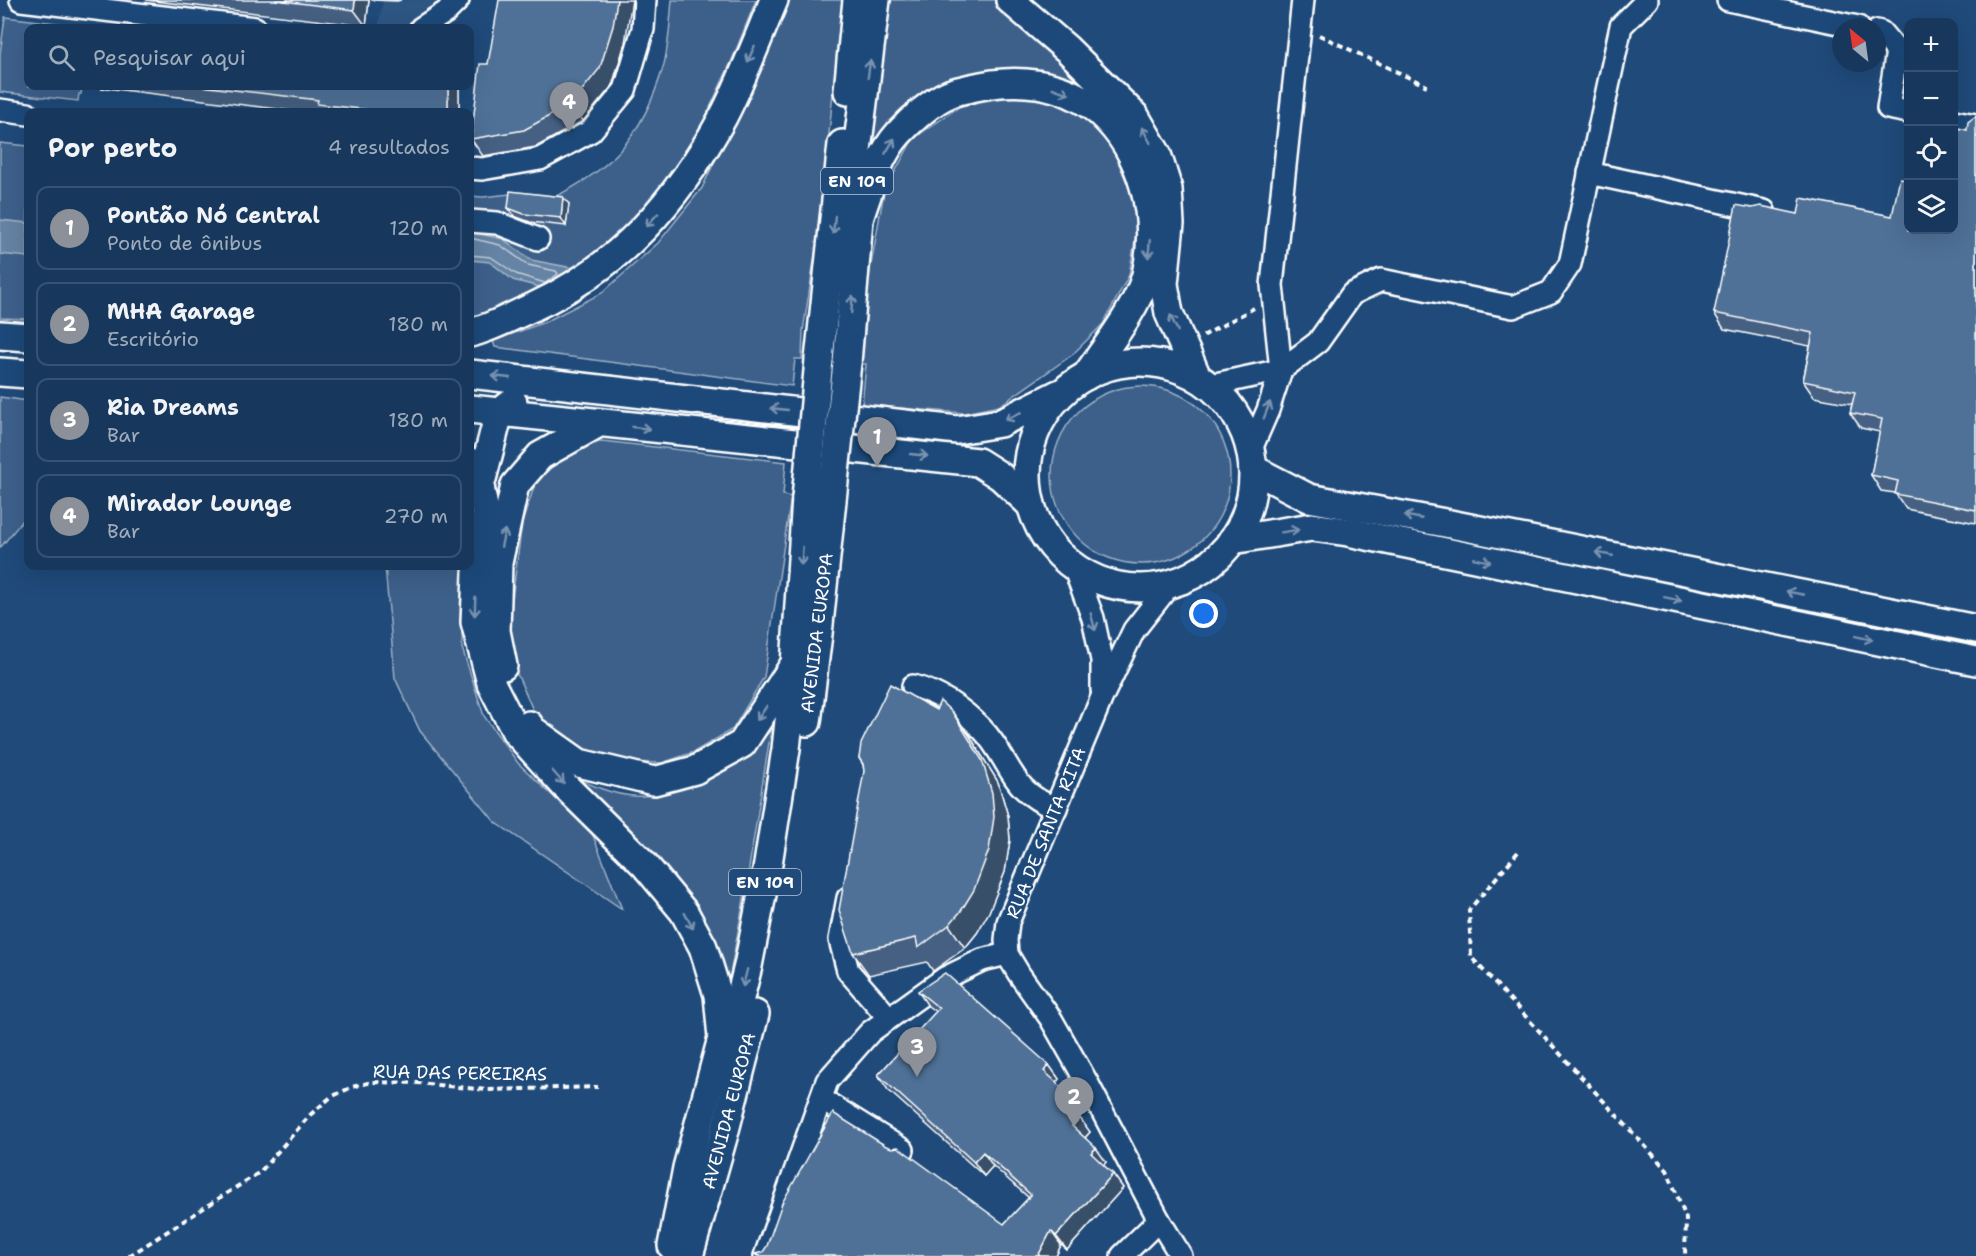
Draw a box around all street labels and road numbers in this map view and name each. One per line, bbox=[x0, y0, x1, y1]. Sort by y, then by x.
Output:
road number: EN 109 bbox=[821, 168, 893, 194]
street label: AVENIDA EUROPA bbox=[795, 552, 839, 714]
street label: RUA DE SANTA RITA bbox=[1001, 744, 1091, 922]
road number: EN 109 bbox=[729, 869, 801, 895]
street label: AVENIDA EUROPA bbox=[697, 1030, 761, 1192]
street label: RUA DAS PEREIRAS bbox=[373, 1059, 547, 1087]

